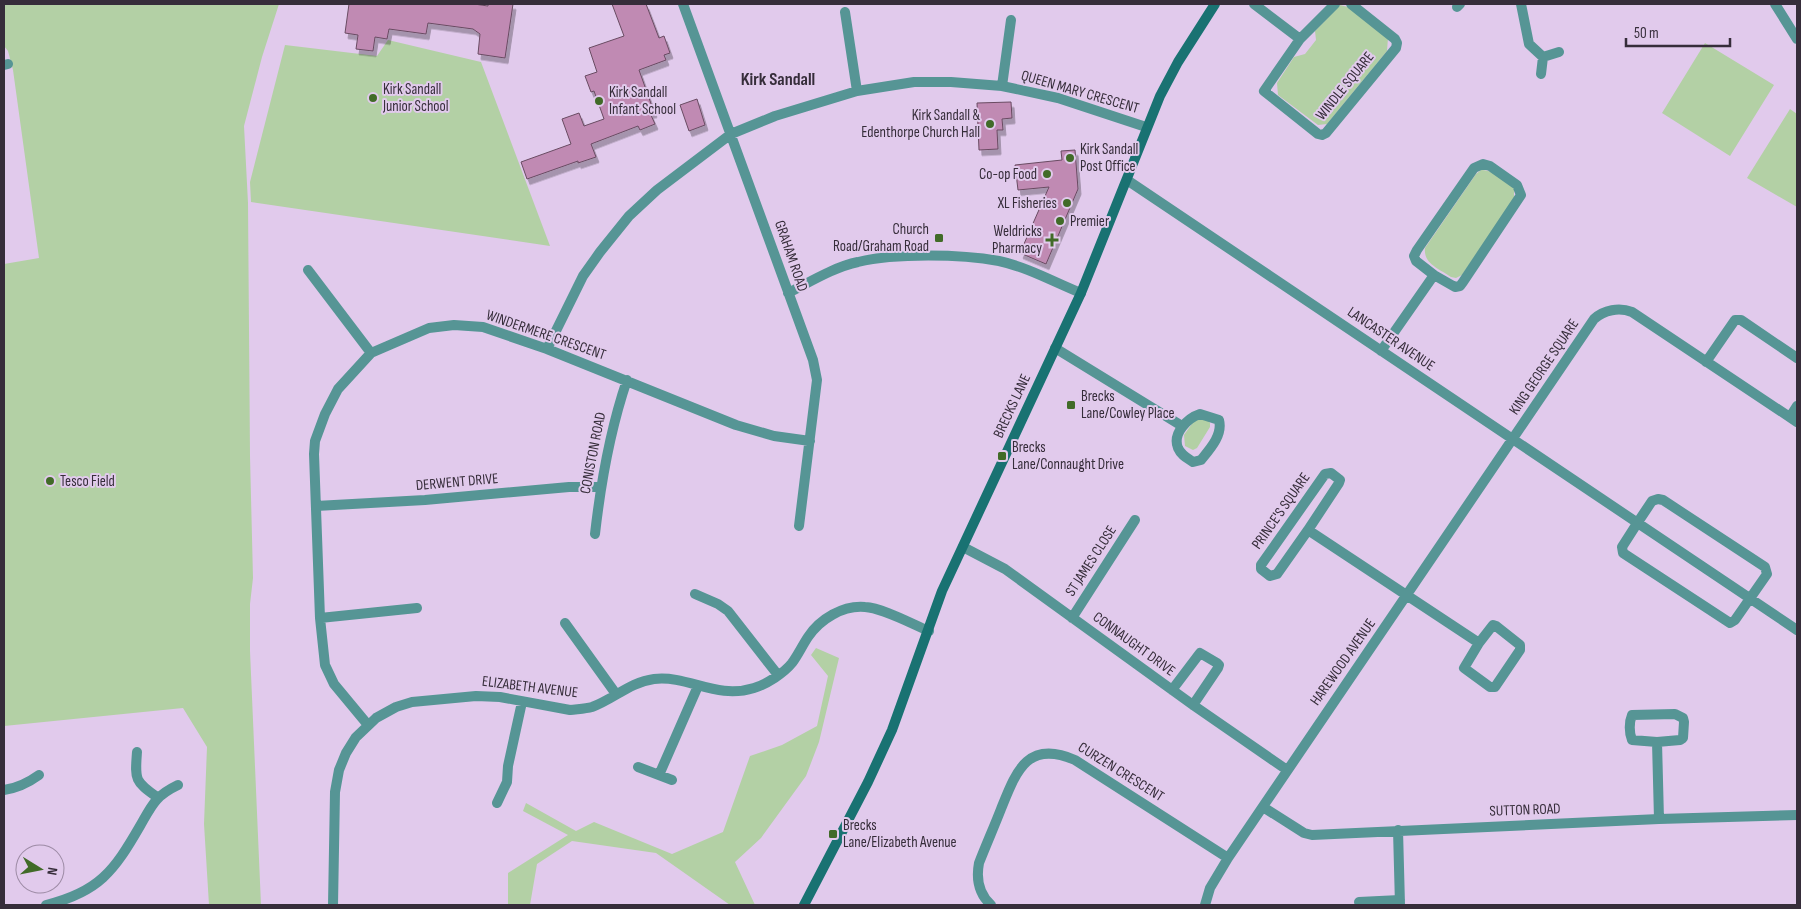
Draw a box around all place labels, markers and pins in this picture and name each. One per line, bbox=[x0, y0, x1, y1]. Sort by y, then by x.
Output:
place label: Kirk Sandall Junior School bbox=[382, 80, 449, 116]
place label: Kirk Sandall Infant School bbox=[609, 83, 676, 119]
marker: Kirk Sandall Junior School bbox=[367, 92, 379, 104]
marker: Kirk Sandall Infant School bbox=[593, 95, 605, 107]
place label: Kirk Sandall & Edenthorpe Church Hall bbox=[861, 106, 980, 142]
marker: Kirk Sandall & Edenthorpe Church Hall bbox=[984, 118, 996, 130]
place label: Kirk Sandall Post Office bbox=[1080, 140, 1138, 176]
marker: Kirk Sandall Post Office bbox=[1064, 152, 1076, 164]
place label: Co-op Food bbox=[979, 165, 1037, 184]
marker: Co-op Food bbox=[1041, 168, 1053, 180]
place label: XL Fisheries bbox=[997, 194, 1057, 213]
marker: XL Fisheries bbox=[1061, 197, 1073, 209]
place label: Premier bbox=[1070, 212, 1110, 231]
marker: Premier bbox=[1054, 215, 1066, 227]
place label: Church Road/Graham Road bbox=[833, 220, 929, 256]
place label: Weldricks Pharmacy bbox=[992, 222, 1042, 258]
marker: Church Road/Graham Road bbox=[933, 232, 945, 244]
marker: Weldricks Pharmacy bbox=[1046, 234, 1058, 246]
place label: Brecks Lane/Cowley Place bbox=[1081, 387, 1175, 423]
marker: Brecks Lane/Cowley Place bbox=[1065, 399, 1077, 411]
place label: Brecks Lane/Connaught Drive bbox=[1012, 438, 1124, 474]
marker: Brecks Lane/Connaught Drive bbox=[996, 450, 1008, 462]
place label: Tesco Field bbox=[60, 472, 115, 491]
marker: Tesco Field bbox=[44, 475, 56, 487]
place label: Brecks Lane/Elizabeth Avenue bbox=[843, 816, 957, 852]
marker: Brecks Lane/Elizabeth Avenue bbox=[827, 828, 839, 840]

